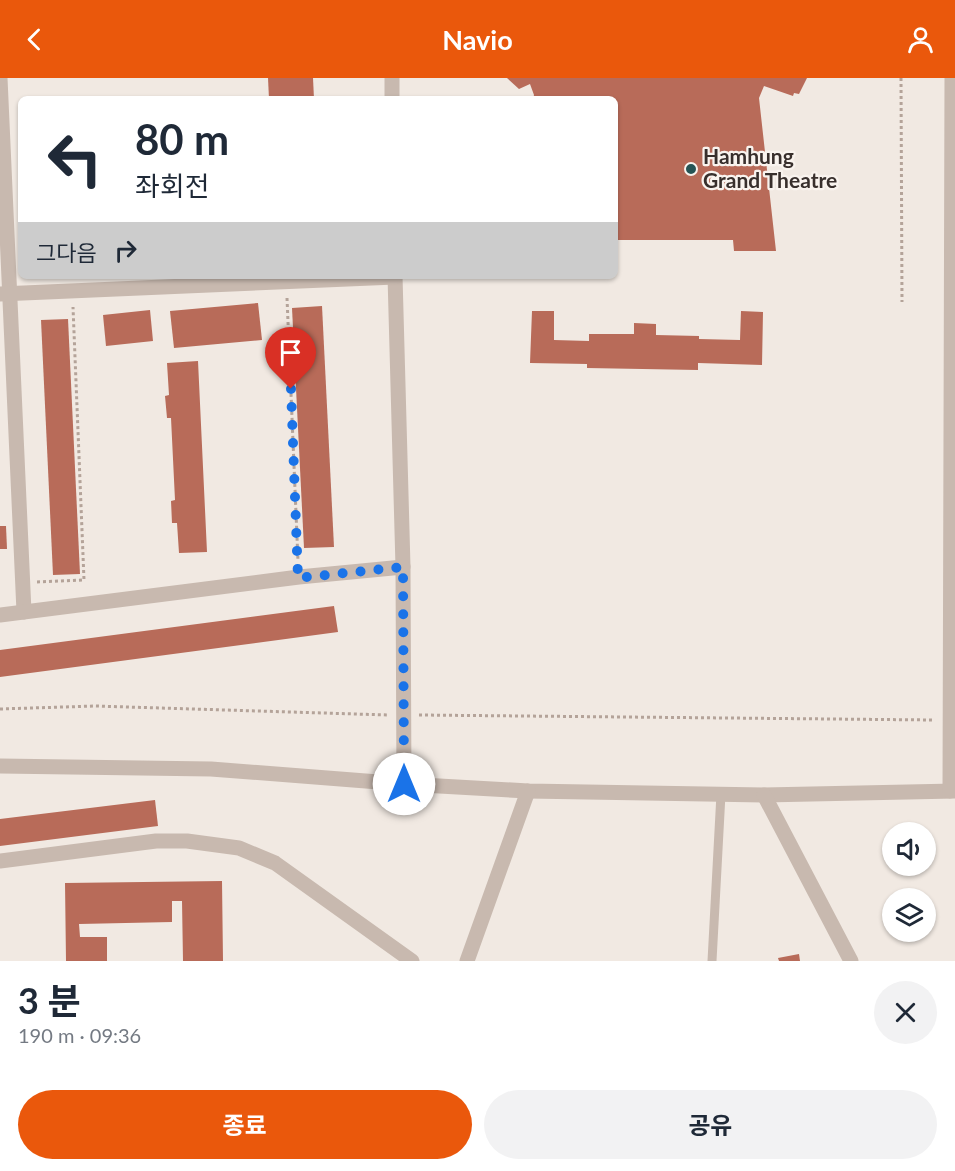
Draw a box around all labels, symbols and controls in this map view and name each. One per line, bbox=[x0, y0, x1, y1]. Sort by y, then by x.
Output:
icon: back bbox=[18, 23, 51, 56]
text: Navio bbox=[442, 23, 513, 56]
icon: person bbox=[904, 23, 937, 56]
text: 80 m bbox=[135, 114, 229, 164]
icon: left bbox=[36, 120, 114, 198]
place label: Hamhung Grand Theatre bbox=[703, 143, 837, 192]
marker: Hamhung Grand Theatre bbox=[684, 162, 698, 176]
text: 좌회전 bbox=[135, 169, 210, 202]
icon: right bbox=[109, 234, 142, 267]
text: 그다음 bbox=[36, 239, 97, 266]
pin bbox=[265, 327, 316, 389]
icon: arrive bbox=[274, 336, 307, 369]
position arrow bbox=[372, 752, 436, 816]
map controls bbox=[882, 822, 936, 942]
button: sound bbox=[882, 822, 936, 876]
button: layers bbox=[882, 888, 936, 942]
text: 3 분 bbox=[18, 978, 81, 1022]
button: close bbox=[874, 981, 937, 1044]
text: 190 m · 09:36 bbox=[18, 1023, 141, 1047]
button: 종료 bbox=[18, 1090, 472, 1159]
button: 공유 bbox=[484, 1090, 937, 1159]

